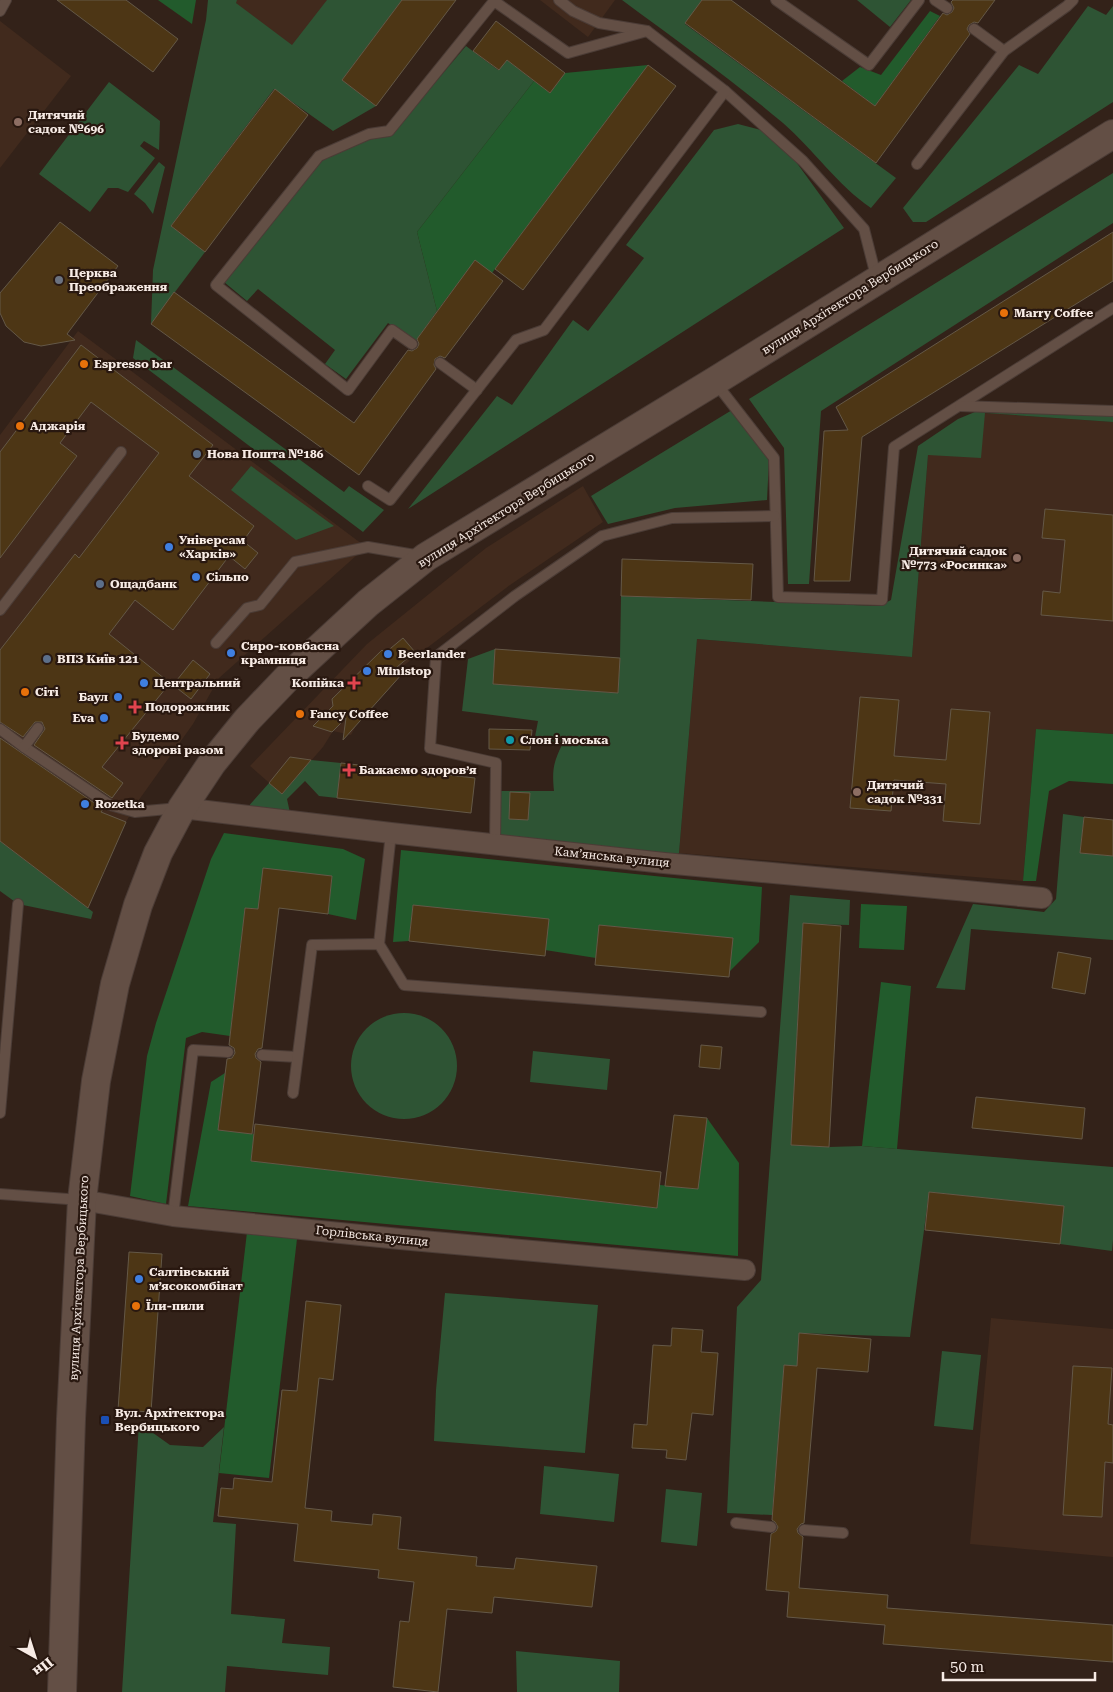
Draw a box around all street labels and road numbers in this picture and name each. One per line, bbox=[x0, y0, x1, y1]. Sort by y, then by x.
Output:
street label: вулиця Архітектора Вербицького bbox=[759, 237, 941, 357]
street label: вулиця Архітектора Вербицького bbox=[415, 450, 597, 570]
street label: Камʼянська вулиця bbox=[554, 844, 670, 870]
street label: вулиця Архітектора Вербицького bbox=[67, 1175, 91, 1381]
street label: Горлівська вулиця bbox=[315, 1223, 429, 1249]

